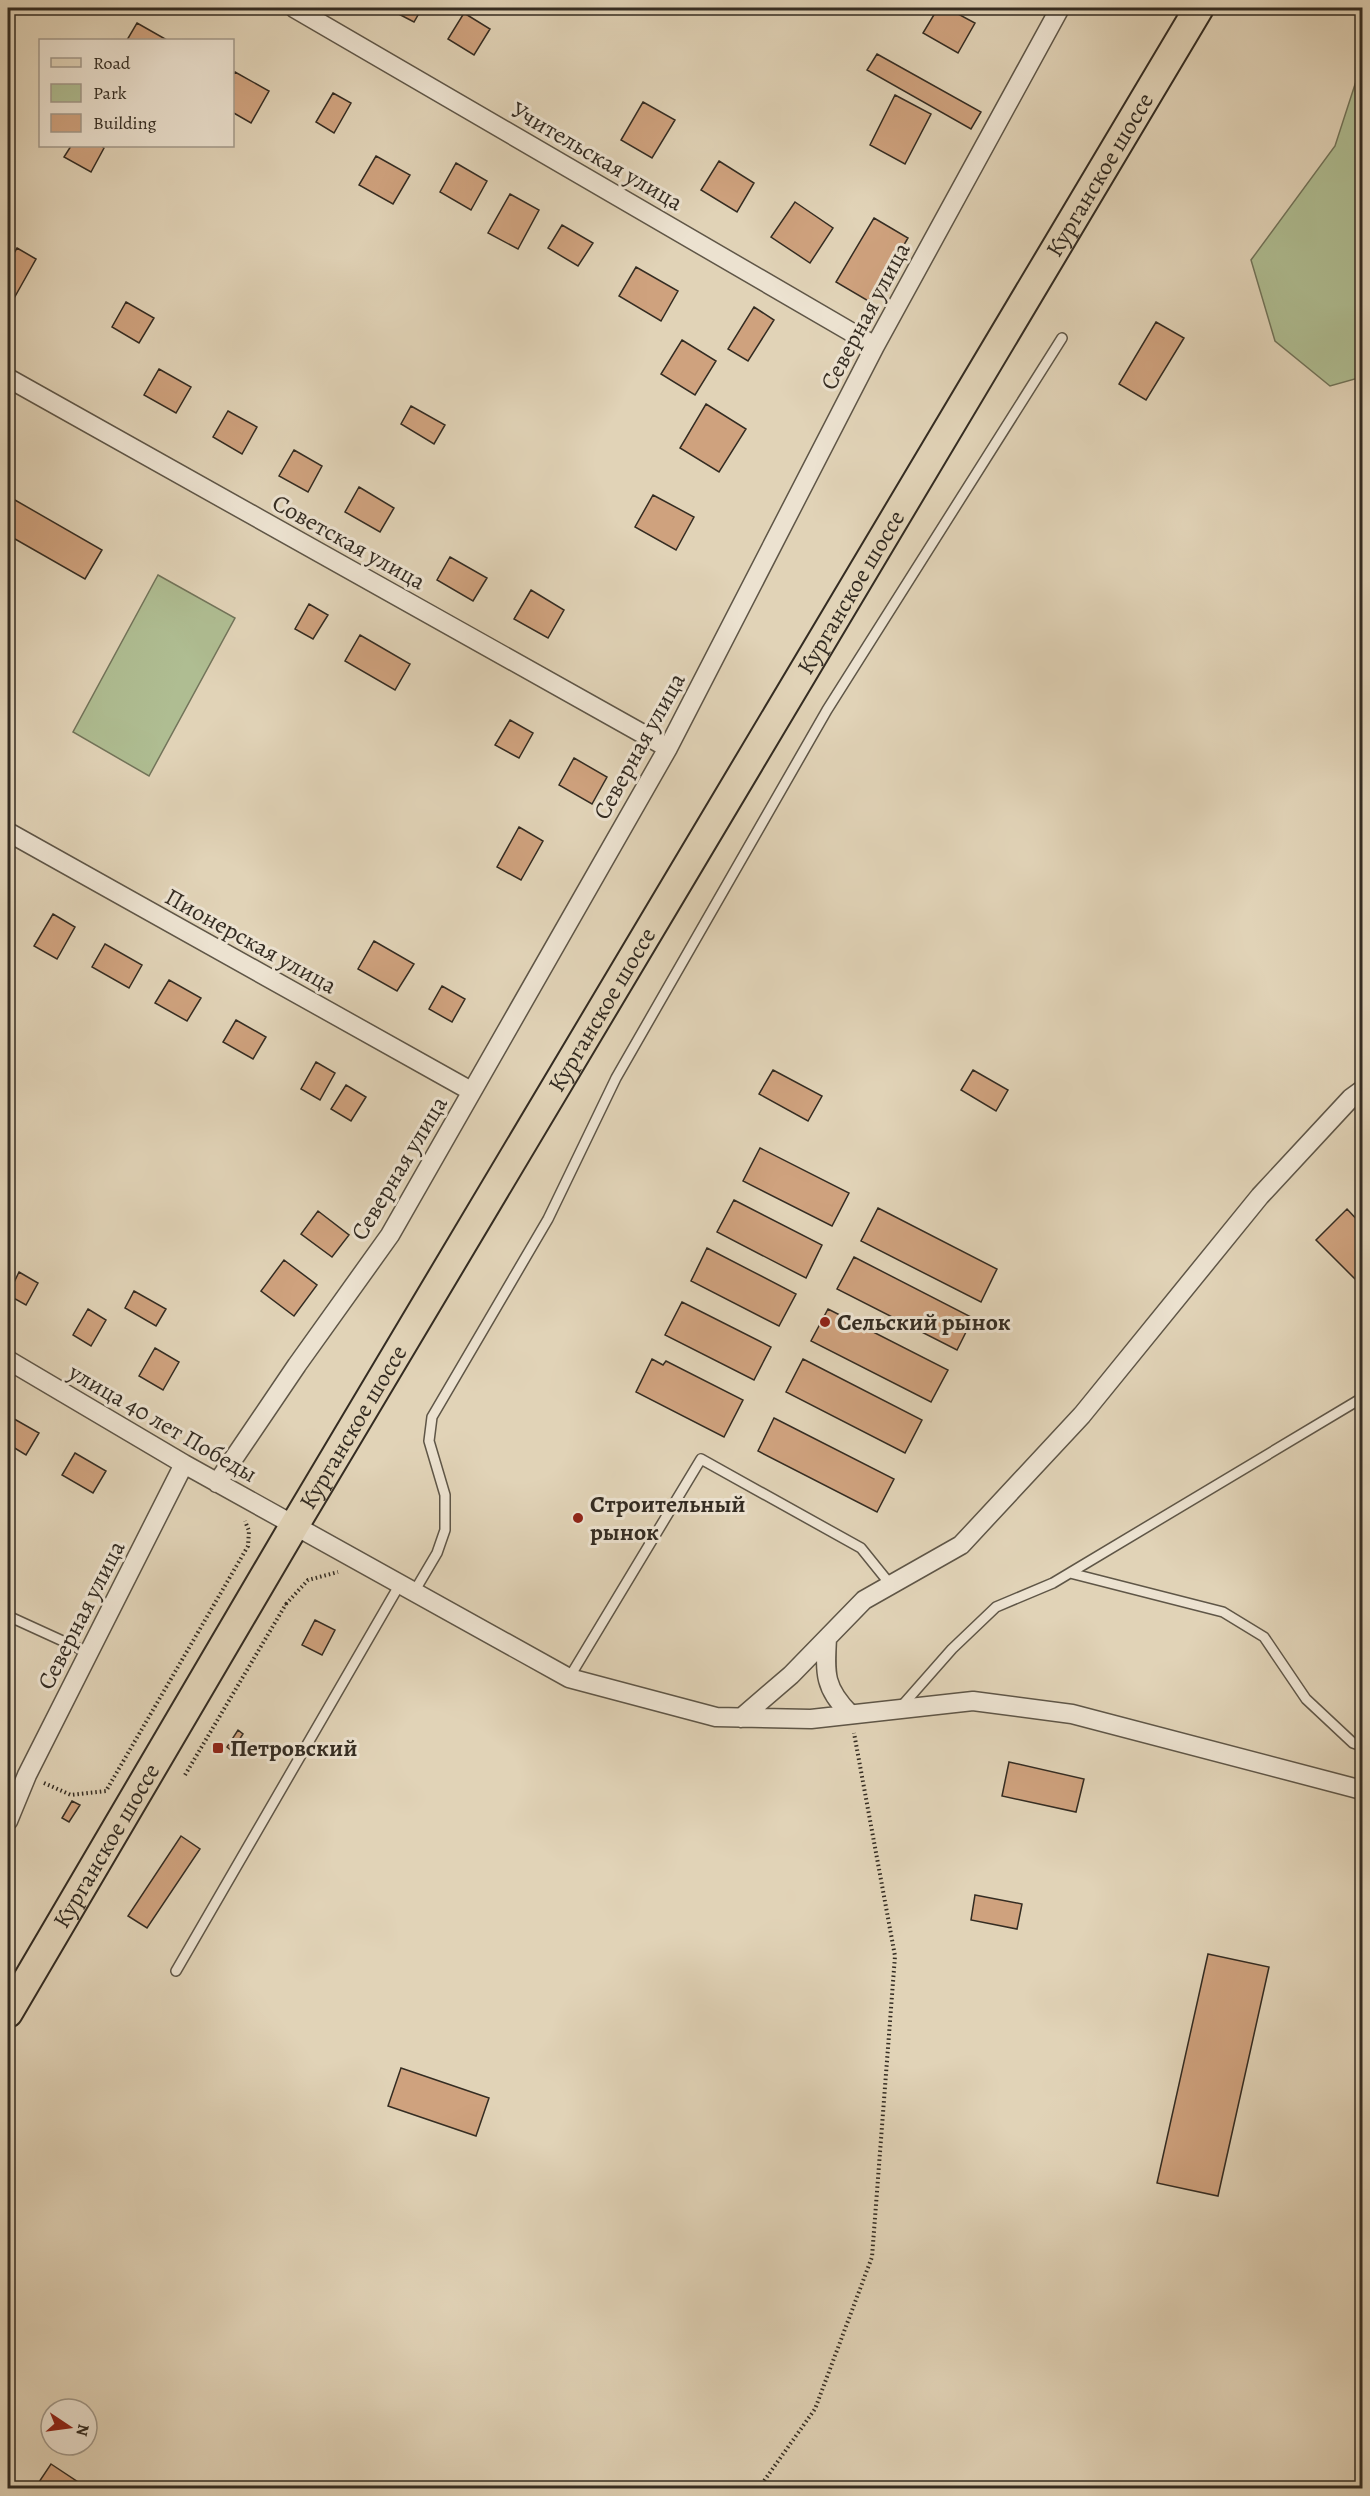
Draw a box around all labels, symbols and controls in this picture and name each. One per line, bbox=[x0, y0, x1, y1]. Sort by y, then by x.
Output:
legend bbox=[39, 39, 234, 147]
text: Road bbox=[93, 51, 131, 75]
text: Park bbox=[93, 81, 127, 105]
street label: Курганское шоссе bbox=[1038, 87, 1161, 263]
street label: Учительская улица bbox=[505, 94, 689, 218]
text: Building bbox=[93, 111, 157, 135]
street label: Северная улица bbox=[813, 236, 917, 396]
street label: Советская улица bbox=[267, 487, 431, 597]
street label: Курганское шоссе bbox=[789, 504, 912, 680]
street label: Северная улица bbox=[585, 667, 693, 825]
street label: Пионерская улица bbox=[159, 881, 343, 1001]
street label: Курганское шоссе bbox=[540, 921, 663, 1098]
street label: Северная улица bbox=[343, 1090, 455, 1246]
place label: Сельский рынок bbox=[837, 1306, 1011, 1338]
marker: Сельский рынок bbox=[818, 1315, 832, 1329]
street label: Курганское шоссе bbox=[292, 1339, 414, 1515]
street label: улица 40 лет Победы bbox=[62, 1355, 263, 1490]
place label: Строительный рынок bbox=[590, 1488, 746, 1548]
marker: Строительный рынок bbox=[571, 1511, 585, 1525]
street label: Северная улица bbox=[30, 1535, 132, 1695]
place label: Петровский bbox=[230, 1732, 358, 1764]
marker: Петровский bbox=[211, 1741, 225, 1755]
street label: Курганское шоссе bbox=[45, 1757, 167, 1934]
north arrow bbox=[39, 2397, 99, 2457]
text: N bbox=[71, 2422, 95, 2439]

